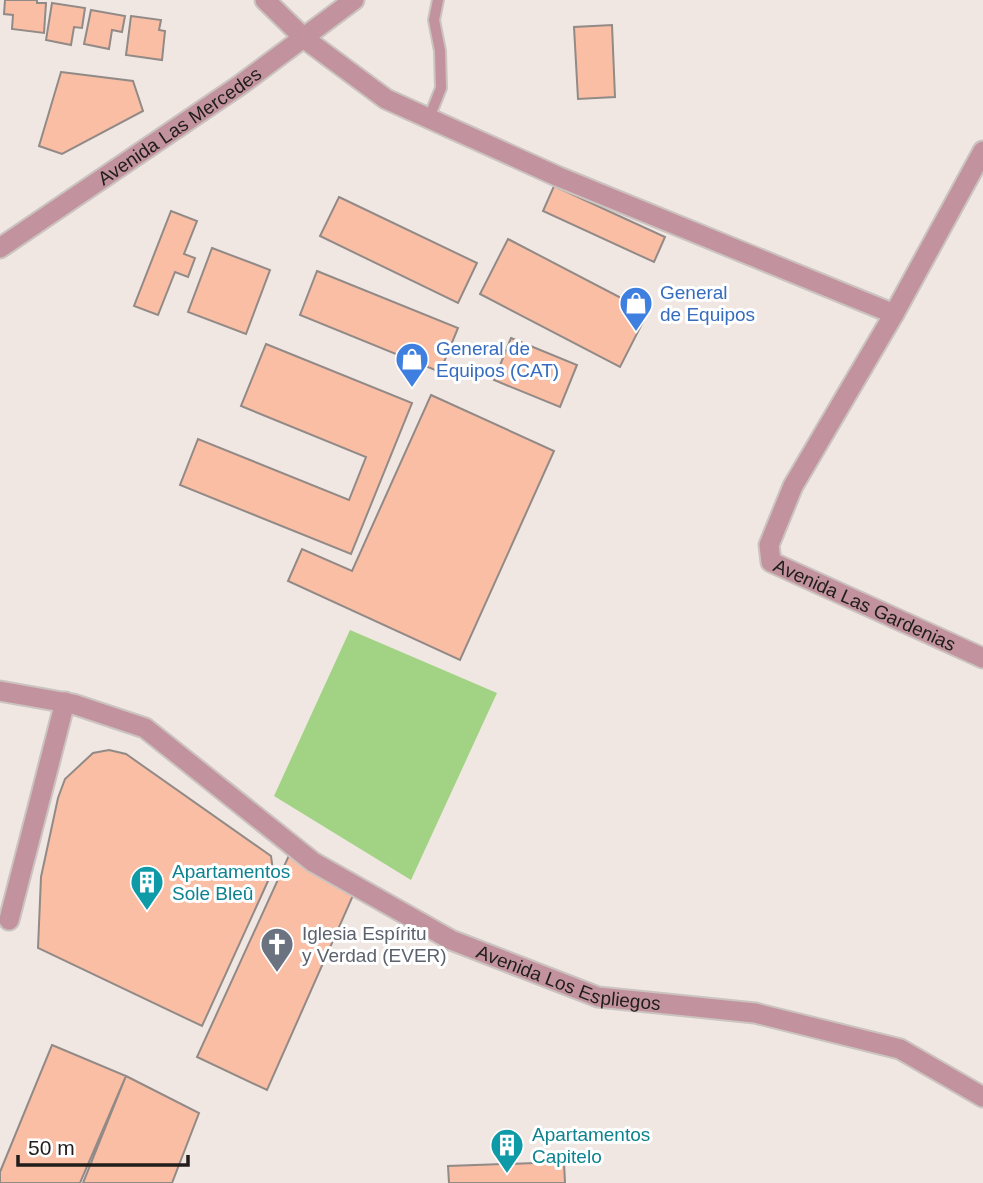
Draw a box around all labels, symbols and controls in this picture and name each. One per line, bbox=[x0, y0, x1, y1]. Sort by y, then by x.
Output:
street label: Avenida Las Mercedes bbox=[94, 63, 265, 189]
place label: General de Equipos bbox=[660, 282, 755, 325]
shop icon: General de Equipos bbox=[617, 284, 655, 333]
place label: General de Equipos (CAT) bbox=[436, 338, 559, 381]
shop icon: General de Equipos (CAT) bbox=[393, 340, 431, 389]
street label: Avenida Las Gardenias bbox=[771, 554, 959, 655]
place label: Apartamentos Sole Bleû bbox=[172, 861, 290, 904]
building icon: Apartamentos Sole Bleû bbox=[128, 863, 166, 912]
place label: Iglesia Espíritu y Verdad (EVER) bbox=[302, 923, 447, 966]
church icon: Iglesia Espíritu y Verdad (EVER) bbox=[258, 925, 296, 974]
street label: Avenida Los Espliegos bbox=[474, 941, 662, 1014]
scale bar bbox=[18, 1124, 187, 1168]
place label: Apartamentos Capitelo bbox=[532, 1124, 650, 1167]
building icon: Apartamentos Capitelo bbox=[488, 1126, 526, 1175]
text: 50 m bbox=[28, 1136, 75, 1159]

